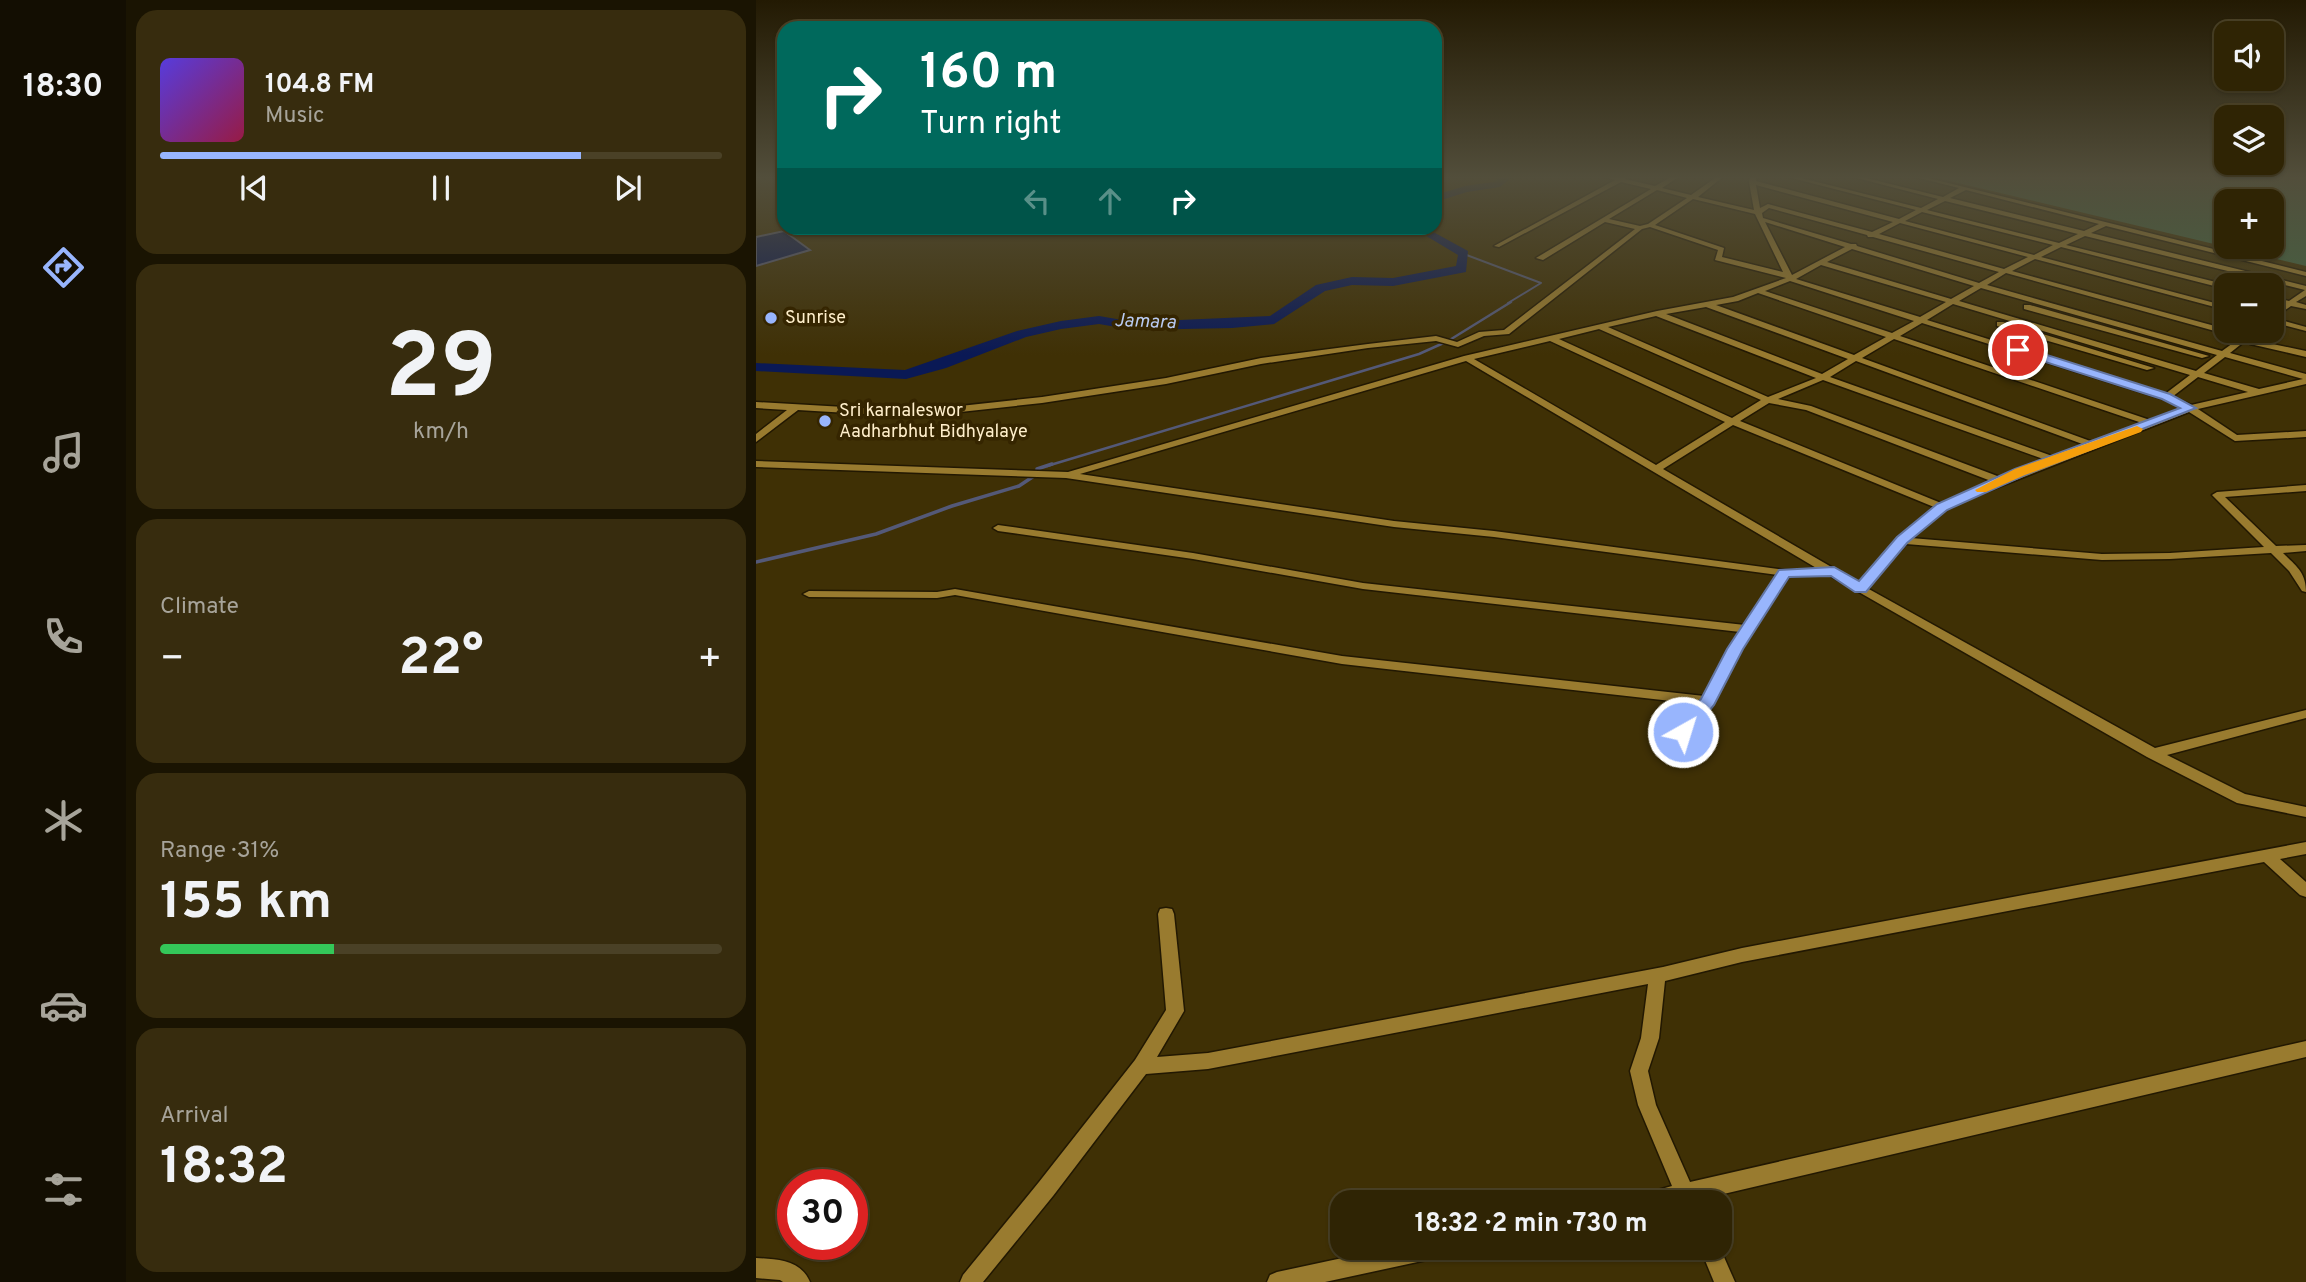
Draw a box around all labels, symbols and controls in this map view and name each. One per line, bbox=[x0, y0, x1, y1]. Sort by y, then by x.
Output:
map controls bbox=[2214, 21, 2284, 343]
button: sound bbox=[2214, 21, 2284, 91]
text: 160 m bbox=[920, 44, 1057, 106]
icon: right bbox=[805, 49, 896, 140]
text: 18:30 bbox=[23, 68, 103, 108]
text: 104.8 FM bbox=[265, 69, 374, 102]
text: Music bbox=[265, 102, 325, 131]
text: Turn right bbox=[920, 105, 1062, 145]
button: layers bbox=[2214, 105, 2284, 175]
icon: previous bbox=[235, 169, 273, 207]
icon: pause bbox=[422, 169, 460, 207]
icon: next bbox=[609, 169, 647, 207]
icon: left bbox=[1018, 182, 1056, 220]
icon: ahead bbox=[1091, 182, 1129, 220]
icon: right bbox=[1164, 182, 1202, 220]
button: + bbox=[2214, 189, 2284, 259]
icon: directions bbox=[39, 243, 88, 292]
button: − bbox=[2214, 273, 2284, 343]
place label: Sunrise bbox=[785, 307, 846, 330]
water label: Jamara bbox=[1114, 309, 1176, 335]
marker: Sunrise bbox=[763, 310, 779, 326]
text: 29 bbox=[385, 315, 497, 430]
pin bbox=[1988, 320, 2048, 380]
icon: arrive bbox=[1999, 331, 2037, 369]
place label: Sri karnaleswor Aadharbhut Bidhyalaye bbox=[839, 400, 1028, 444]
marker: Sri karnaleswor Aadharbhut Bidhyalaye bbox=[817, 413, 833, 429]
text: km/h bbox=[413, 418, 469, 447]
icon: music bbox=[39, 428, 88, 477]
text: Climate bbox=[160, 593, 239, 622]
icon: phone bbox=[39, 612, 88, 661]
text: 22° bbox=[398, 627, 484, 693]
text: − bbox=[160, 636, 185, 685]
text: + bbox=[697, 636, 722, 685]
position arrow bbox=[1646, 695, 1720, 769]
icon: climate bbox=[39, 796, 88, 845]
text: Range · 31% bbox=[160, 837, 279, 866]
text: 155 km bbox=[160, 871, 332, 937]
icon: car bbox=[39, 981, 88, 1030]
text: Arrival bbox=[160, 1102, 229, 1131]
text: 18:32 bbox=[160, 1136, 288, 1202]
icon: filters bbox=[39, 1165, 88, 1214]
speed limit sign: 30 bbox=[777, 1169, 868, 1260]
text: 18:32 · 2 min · 730 m bbox=[1414, 1208, 1648, 1241]

